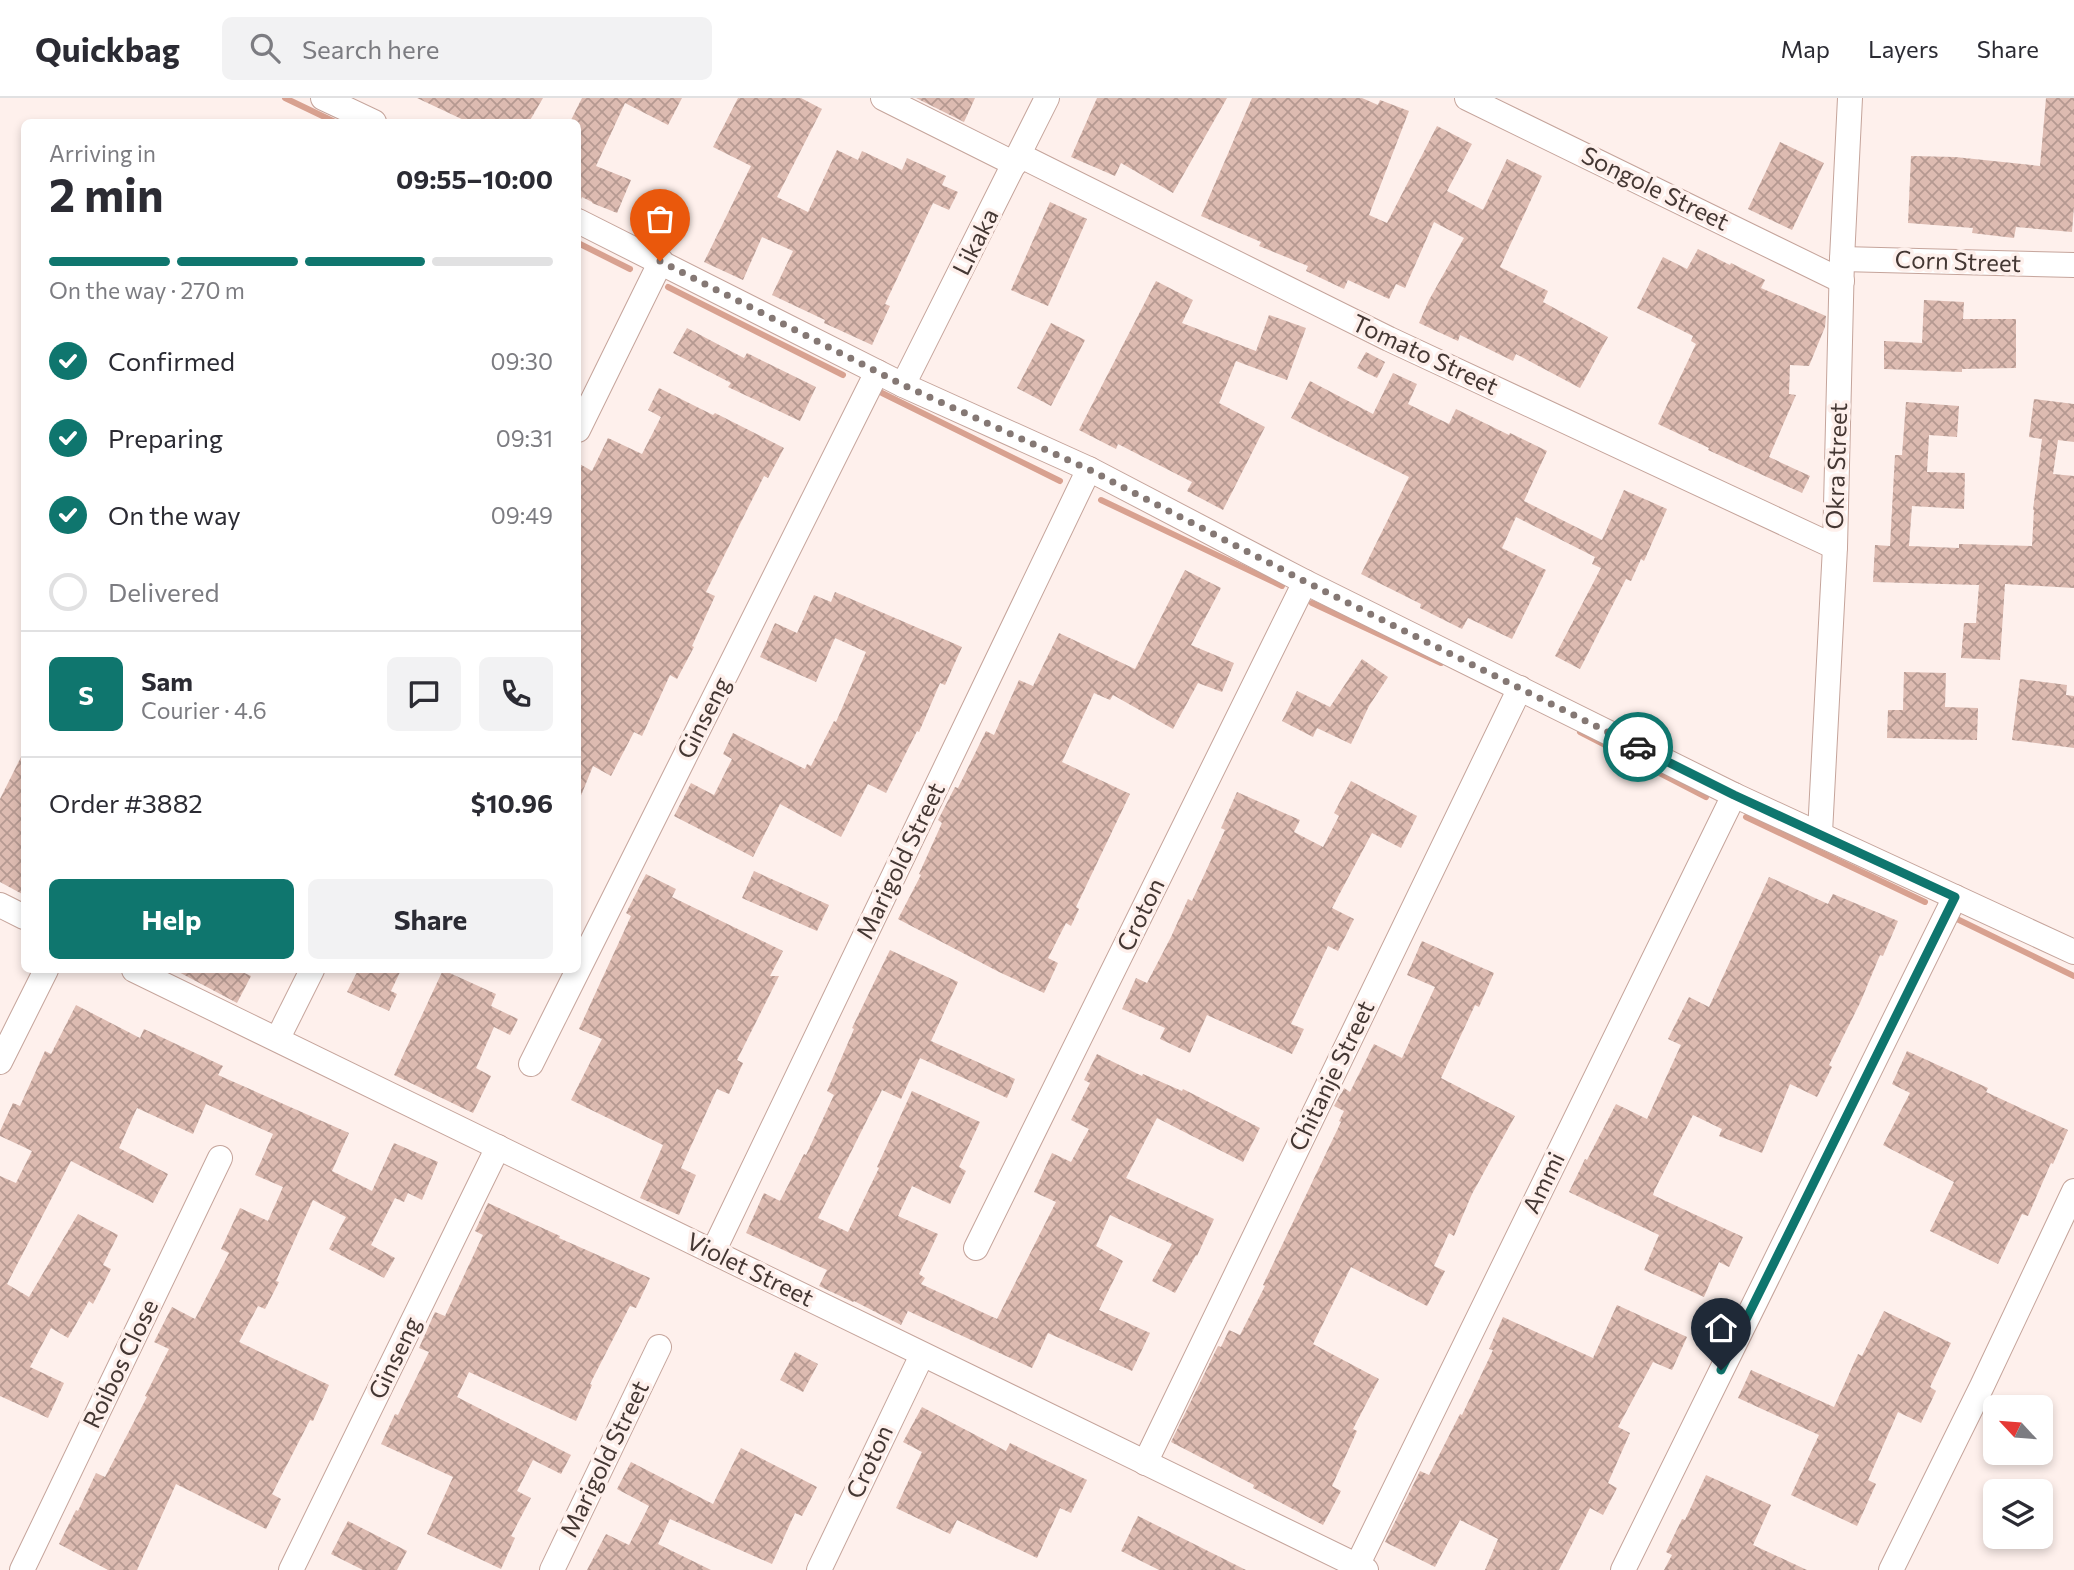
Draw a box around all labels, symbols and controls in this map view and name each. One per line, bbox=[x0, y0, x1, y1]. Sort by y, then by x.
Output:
search box bbox=[222, 17, 712, 80]
text: Quickbag bbox=[35, 28, 180, 69]
icon: search bbox=[246, 29, 284, 67]
text: Search here bbox=[302, 33, 439, 64]
text: Map bbox=[1781, 34, 1830, 63]
text: Layers bbox=[1868, 34, 1939, 63]
text: Share bbox=[1977, 34, 2039, 63]
text: Arriving in bbox=[49, 139, 156, 167]
street label: Songole Street bbox=[1577, 139, 1734, 236]
text: 09:55–10:00 bbox=[396, 163, 553, 194]
text: 2 min bbox=[49, 165, 164, 221]
pin bbox=[630, 189, 690, 261]
icon: bag bbox=[641, 200, 679, 238]
street label: Likaka bbox=[946, 203, 1004, 280]
street label: Corn Street bbox=[1894, 244, 2022, 277]
text: On the way · 270 m bbox=[49, 276, 245, 304]
street label: Tomato Street bbox=[1348, 307, 1503, 400]
icon: check bbox=[49, 342, 87, 380]
text: Confirmed bbox=[108, 345, 235, 376]
text: 09:30 bbox=[490, 347, 553, 375]
street label: Okra Street bbox=[1819, 402, 1852, 530]
icon: check bbox=[49, 419, 87, 457]
text: Preparing bbox=[108, 422, 223, 453]
text: 09:31 bbox=[496, 424, 553, 452]
icon: check bbox=[49, 496, 87, 534]
text: On the way bbox=[108, 499, 241, 530]
text: 09:49 bbox=[491, 501, 553, 529]
text: Delivered bbox=[108, 576, 219, 607]
button: chat bbox=[387, 657, 461, 731]
button: phone bbox=[479, 657, 553, 731]
text: Sam bbox=[141, 665, 193, 696]
street label: Ginseng bbox=[670, 672, 736, 763]
text: S bbox=[78, 679, 94, 710]
text: Courier · 4.6 bbox=[141, 696, 267, 724]
courier bbox=[1603, 712, 1673, 782]
icon: car bbox=[1619, 728, 1657, 766]
street label: Marigold Street bbox=[849, 777, 950, 943]
text: Order #3882 bbox=[49, 787, 203, 818]
text: $10.96 bbox=[471, 787, 553, 818]
street label: Croton bbox=[1110, 873, 1170, 956]
button: Help bbox=[49, 879, 294, 959]
button: Share bbox=[308, 879, 553, 959]
street label: Chitanje Street bbox=[1282, 995, 1380, 1155]
street label: Ammi bbox=[1515, 1147, 1570, 1218]
street label: Violet Street bbox=[682, 1225, 819, 1312]
street label: Roibos Close bbox=[76, 1294, 163, 1433]
pin bbox=[1691, 1298, 1751, 1370]
icon: home bbox=[1702, 1309, 1740, 1347]
street label: Ginseng bbox=[361, 1312, 426, 1403]
street label: Marigold Street bbox=[553, 1375, 654, 1541]
north arrow bbox=[1983, 1395, 2053, 1465]
map controls bbox=[1983, 1395, 2053, 1549]
street label: Croton bbox=[839, 1420, 898, 1503]
button: layers bbox=[1983, 1479, 2053, 1549]

